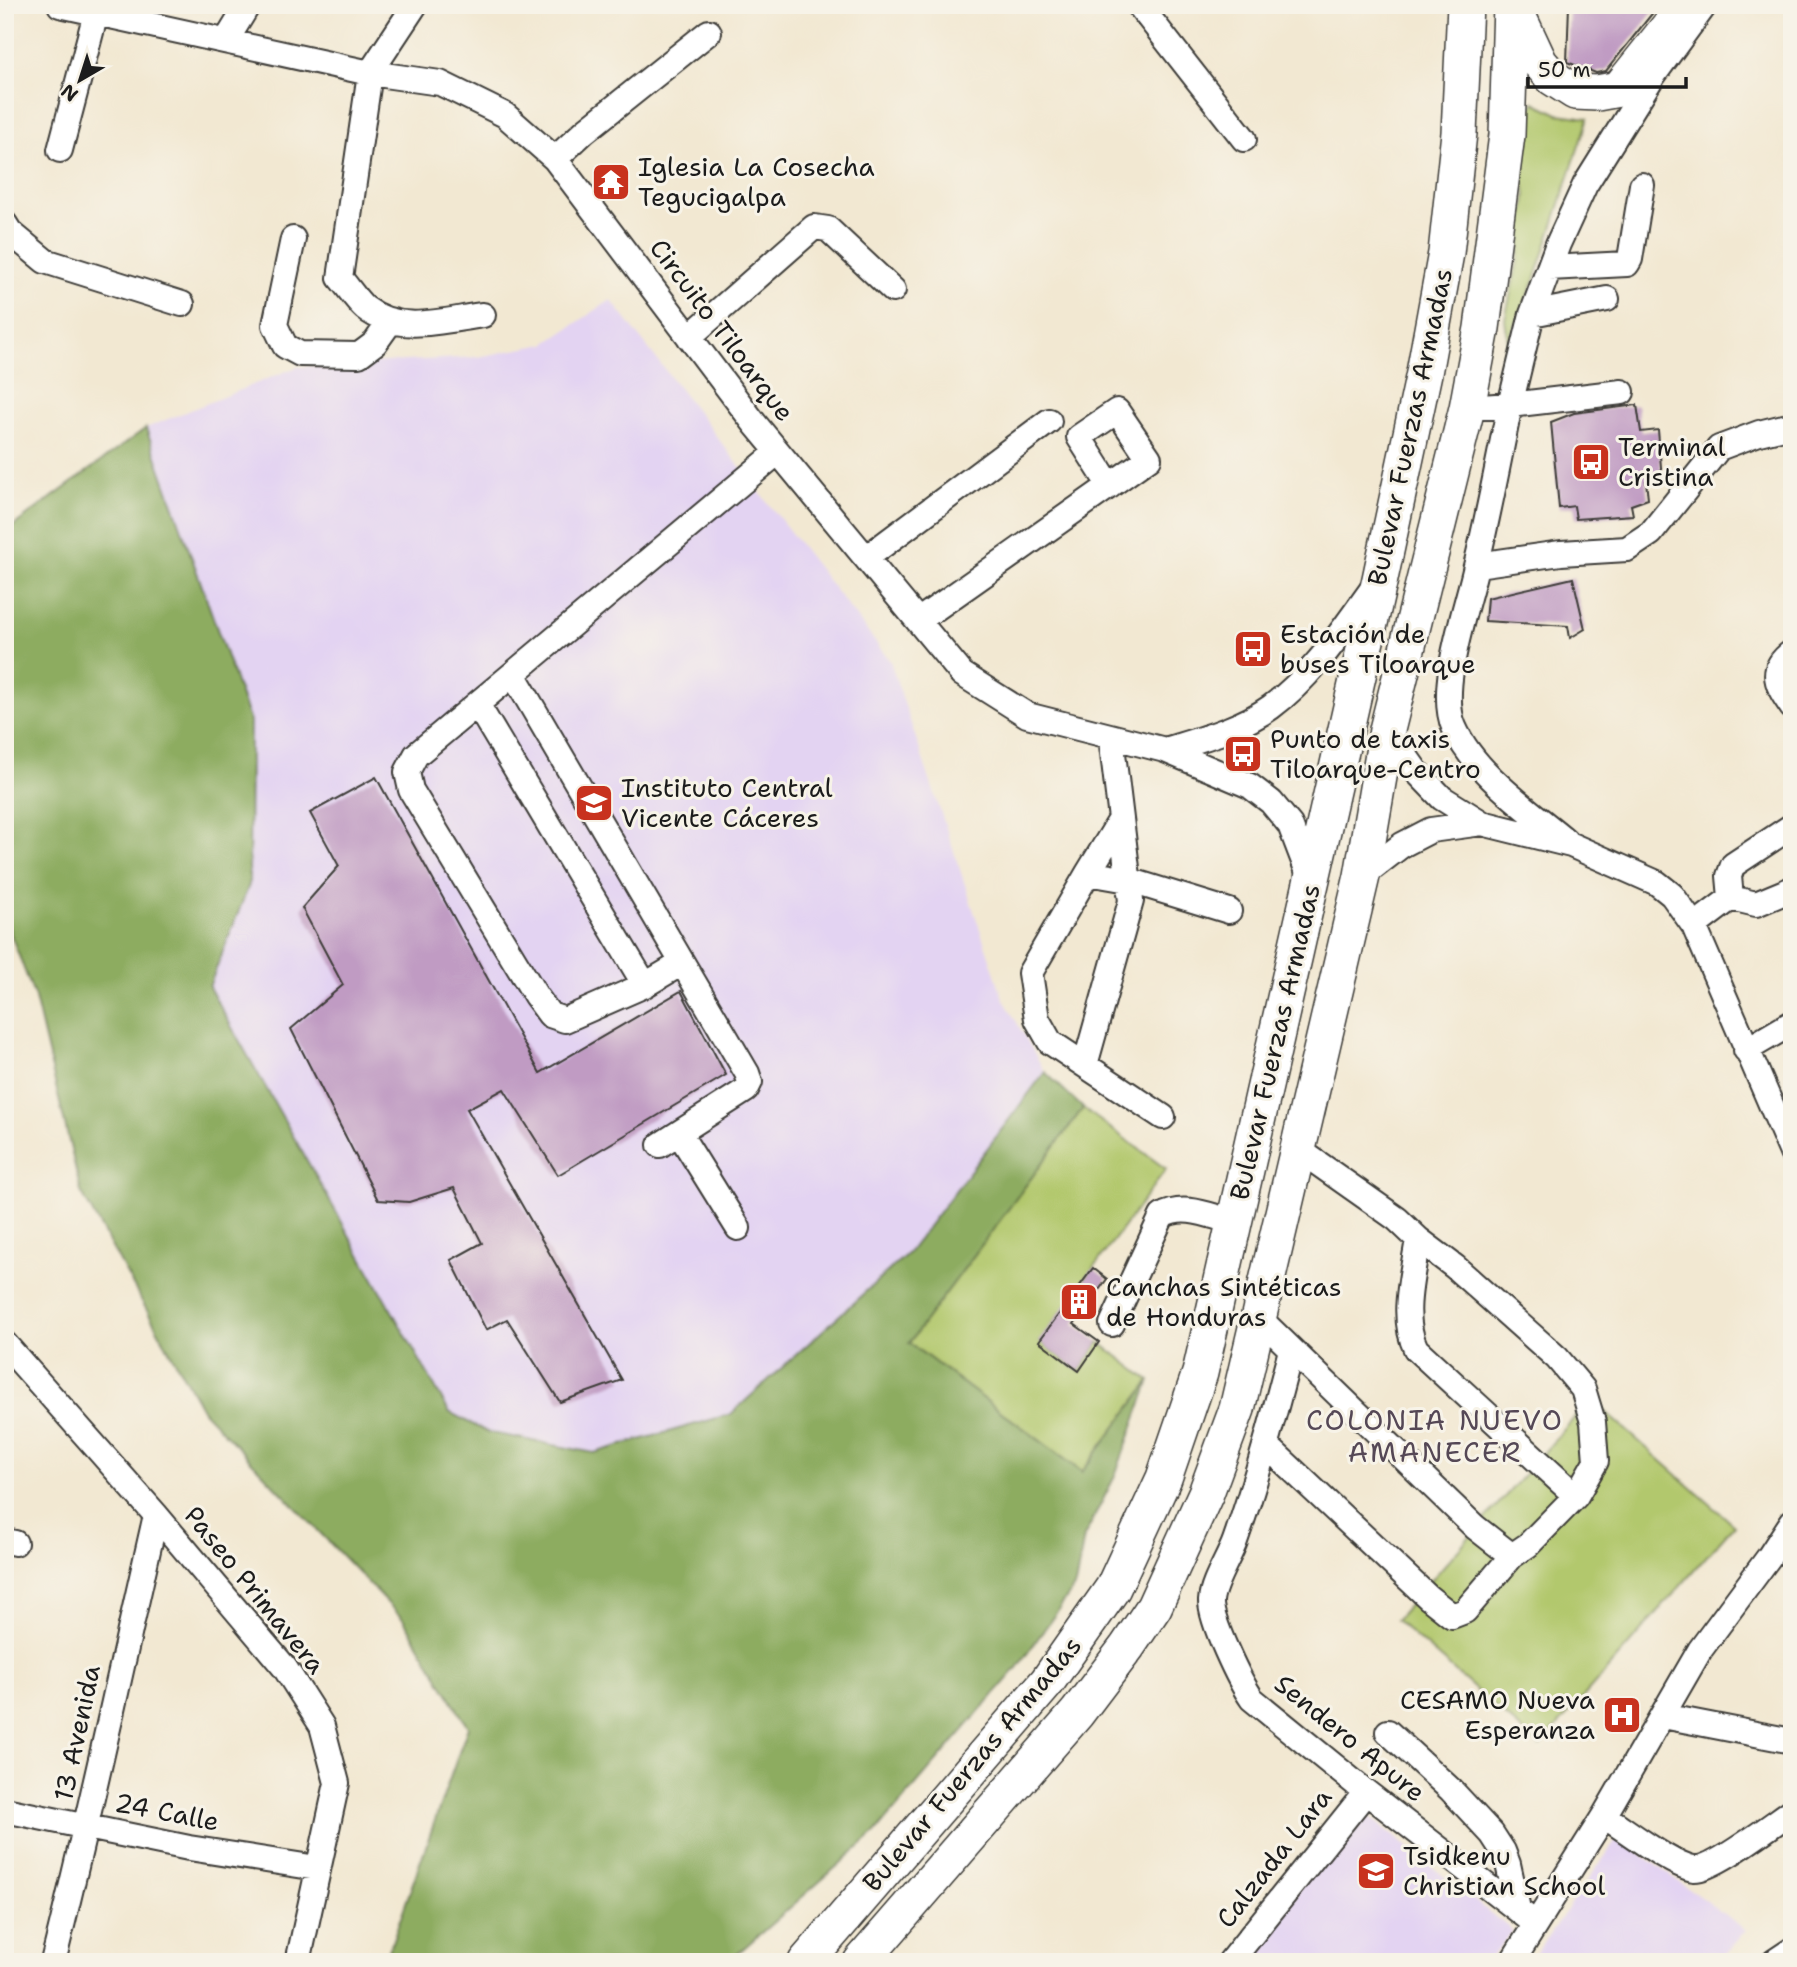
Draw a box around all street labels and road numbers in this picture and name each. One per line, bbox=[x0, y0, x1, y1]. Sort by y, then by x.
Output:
street label: Circuito Tiloarque bbox=[642, 231, 803, 428]
street label: Bulevar Fuerzas Armadas bbox=[1359, 265, 1460, 589]
street label: Bulevar Fuerzas Armadas bbox=[1221, 880, 1328, 1203]
street label: Paseo Primavera bbox=[177, 1498, 334, 1681]
street label: Bulevar Fuerzas Armadas bbox=[854, 1629, 1089, 1899]
street label: 13 Avenida bbox=[45, 1662, 108, 1804]
street label: Sendero Apure bbox=[1268, 1666, 1433, 1809]
street label: Calzada Lara bbox=[1208, 1781, 1339, 1935]
street label: 24 Calle bbox=[112, 1784, 222, 1839]

